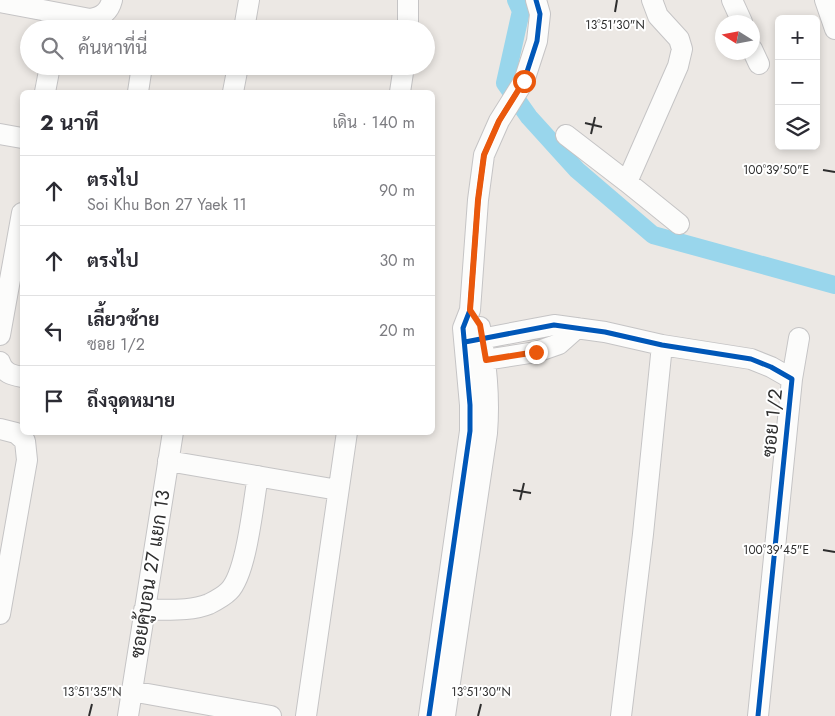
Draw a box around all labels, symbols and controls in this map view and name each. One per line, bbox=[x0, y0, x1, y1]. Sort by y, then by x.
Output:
north arrow bbox=[715, 15, 760, 60]
map controls bbox=[775, 15, 820, 150]
button: + bbox=[775, 15, 820, 60]
text: 13°51'30"N bbox=[585, 16, 645, 34]
search box bbox=[20, 20, 435, 75]
icon: search bbox=[38, 34, 66, 62]
text: ค้นหาที่นี่ bbox=[78, 34, 147, 61]
button: − bbox=[775, 60, 820, 105]
route start bbox=[513, 70, 536, 93]
button: layers bbox=[775, 105, 820, 150]
text: 2 นาที bbox=[40, 108, 99, 138]
text: เดิน · 140 m bbox=[333, 111, 415, 134]
text: 100°39'50"E bbox=[743, 161, 809, 179]
text: ตรงไป bbox=[87, 166, 139, 193]
icon: ahead bbox=[40, 177, 68, 205]
text: 90 m bbox=[379, 179, 415, 202]
text: Soi Khu Bon 27 Yaek 11 bbox=[87, 193, 247, 216]
icon: ahead bbox=[40, 247, 68, 275]
text: ตรงไป bbox=[87, 247, 139, 274]
text: 30 m bbox=[379, 249, 415, 272]
text: เลี้ยวซ้าย bbox=[87, 306, 159, 333]
icon: left bbox=[40, 317, 68, 345]
text: 20 m bbox=[379, 319, 415, 342]
text: ซอย 1/2 bbox=[87, 333, 145, 356]
route end bbox=[525, 341, 548, 364]
icon: arrive bbox=[40, 387, 68, 415]
text: ถึงจุดหมาย bbox=[87, 387, 175, 414]
street label: ซอย 1/2 bbox=[755, 387, 789, 459]
street label: ซอยคู้บอน 27 แยก 13 bbox=[123, 488, 177, 660]
text: 100°39'45"E bbox=[743, 541, 809, 559]
text: 13°51'35"N bbox=[62, 683, 122, 701]
text: 13°51'30"N bbox=[451, 683, 511, 701]

